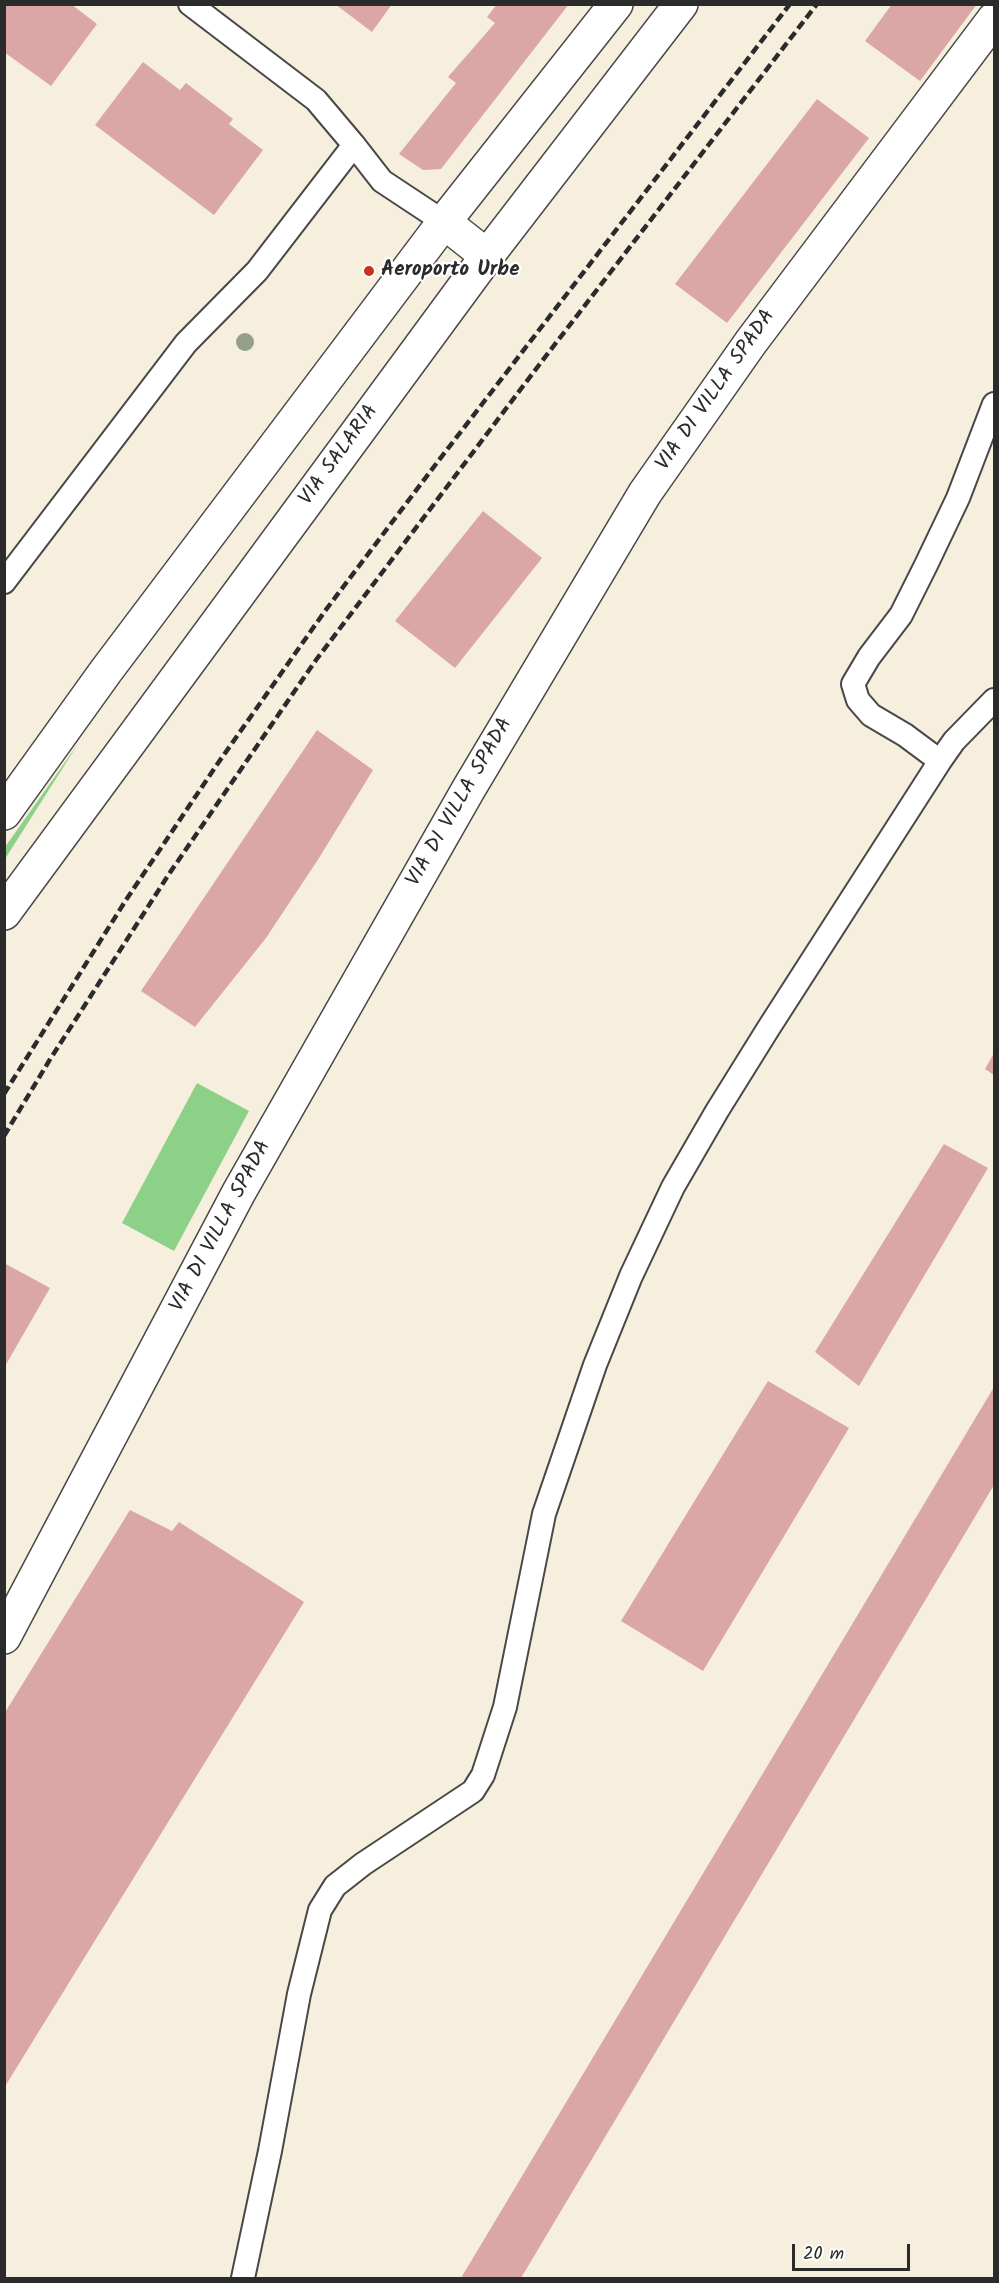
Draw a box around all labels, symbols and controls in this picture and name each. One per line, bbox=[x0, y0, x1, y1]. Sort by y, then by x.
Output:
place label: Aeroporto Urbe bbox=[381, 258, 520, 284]
marker: Aeroporto Urbe bbox=[362, 264, 376, 278]
street label: VIA DI VILLA SPADA bbox=[652, 306, 782, 476]
street label: VIA SALARIA bbox=[295, 401, 385, 511]
street label: VIA DI VILLA SPADA bbox=[402, 714, 520, 892]
street label: VIA DI VILLA SPADA bbox=[166, 1137, 278, 1317]
scale bar bbox=[795, 2232, 914, 2270]
text: 20 m bbox=[803, 2240, 844, 2269]

